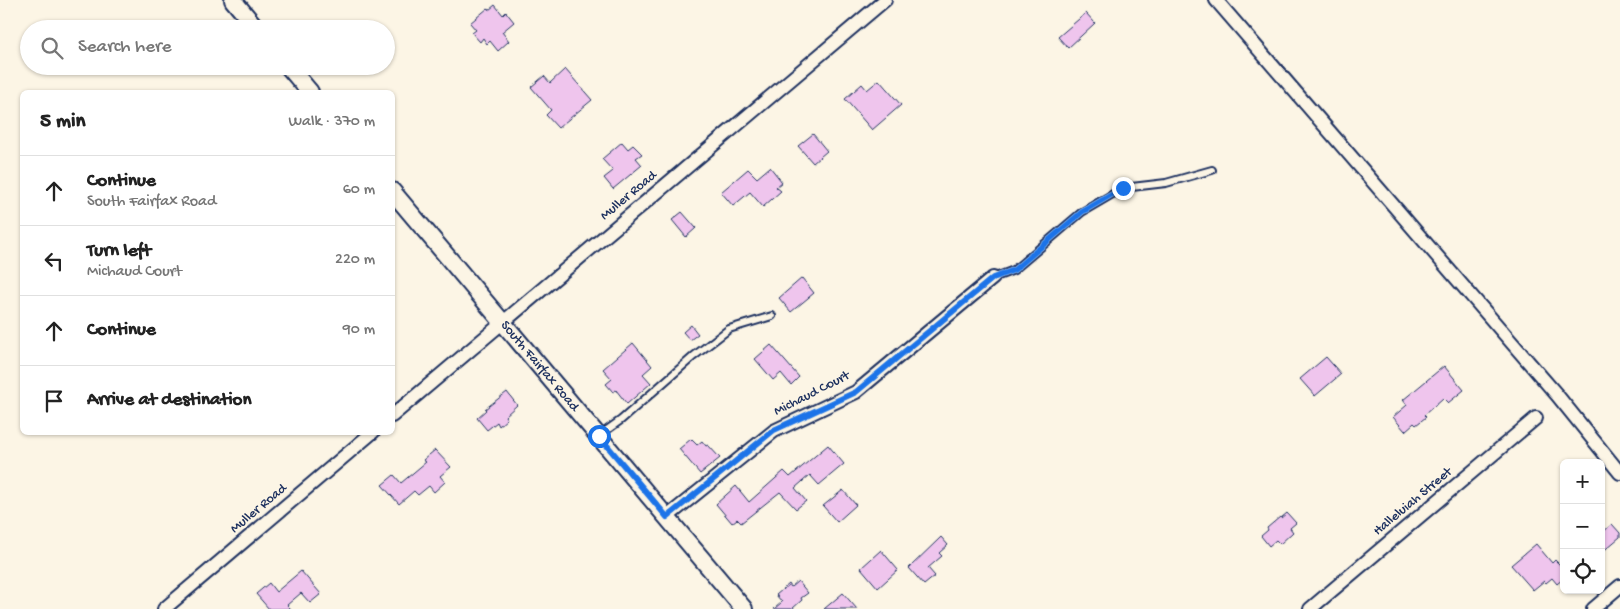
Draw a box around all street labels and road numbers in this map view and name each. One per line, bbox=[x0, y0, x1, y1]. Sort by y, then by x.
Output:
street label: Muller Road bbox=[597, 166, 662, 225]
street label: South Fairfax Road bbox=[497, 317, 584, 416]
street label: Michaud Court bbox=[771, 367, 854, 420]
street label: Halleluiah Street bbox=[1370, 463, 1457, 540]
street label: Muller Road bbox=[227, 479, 292, 538]

